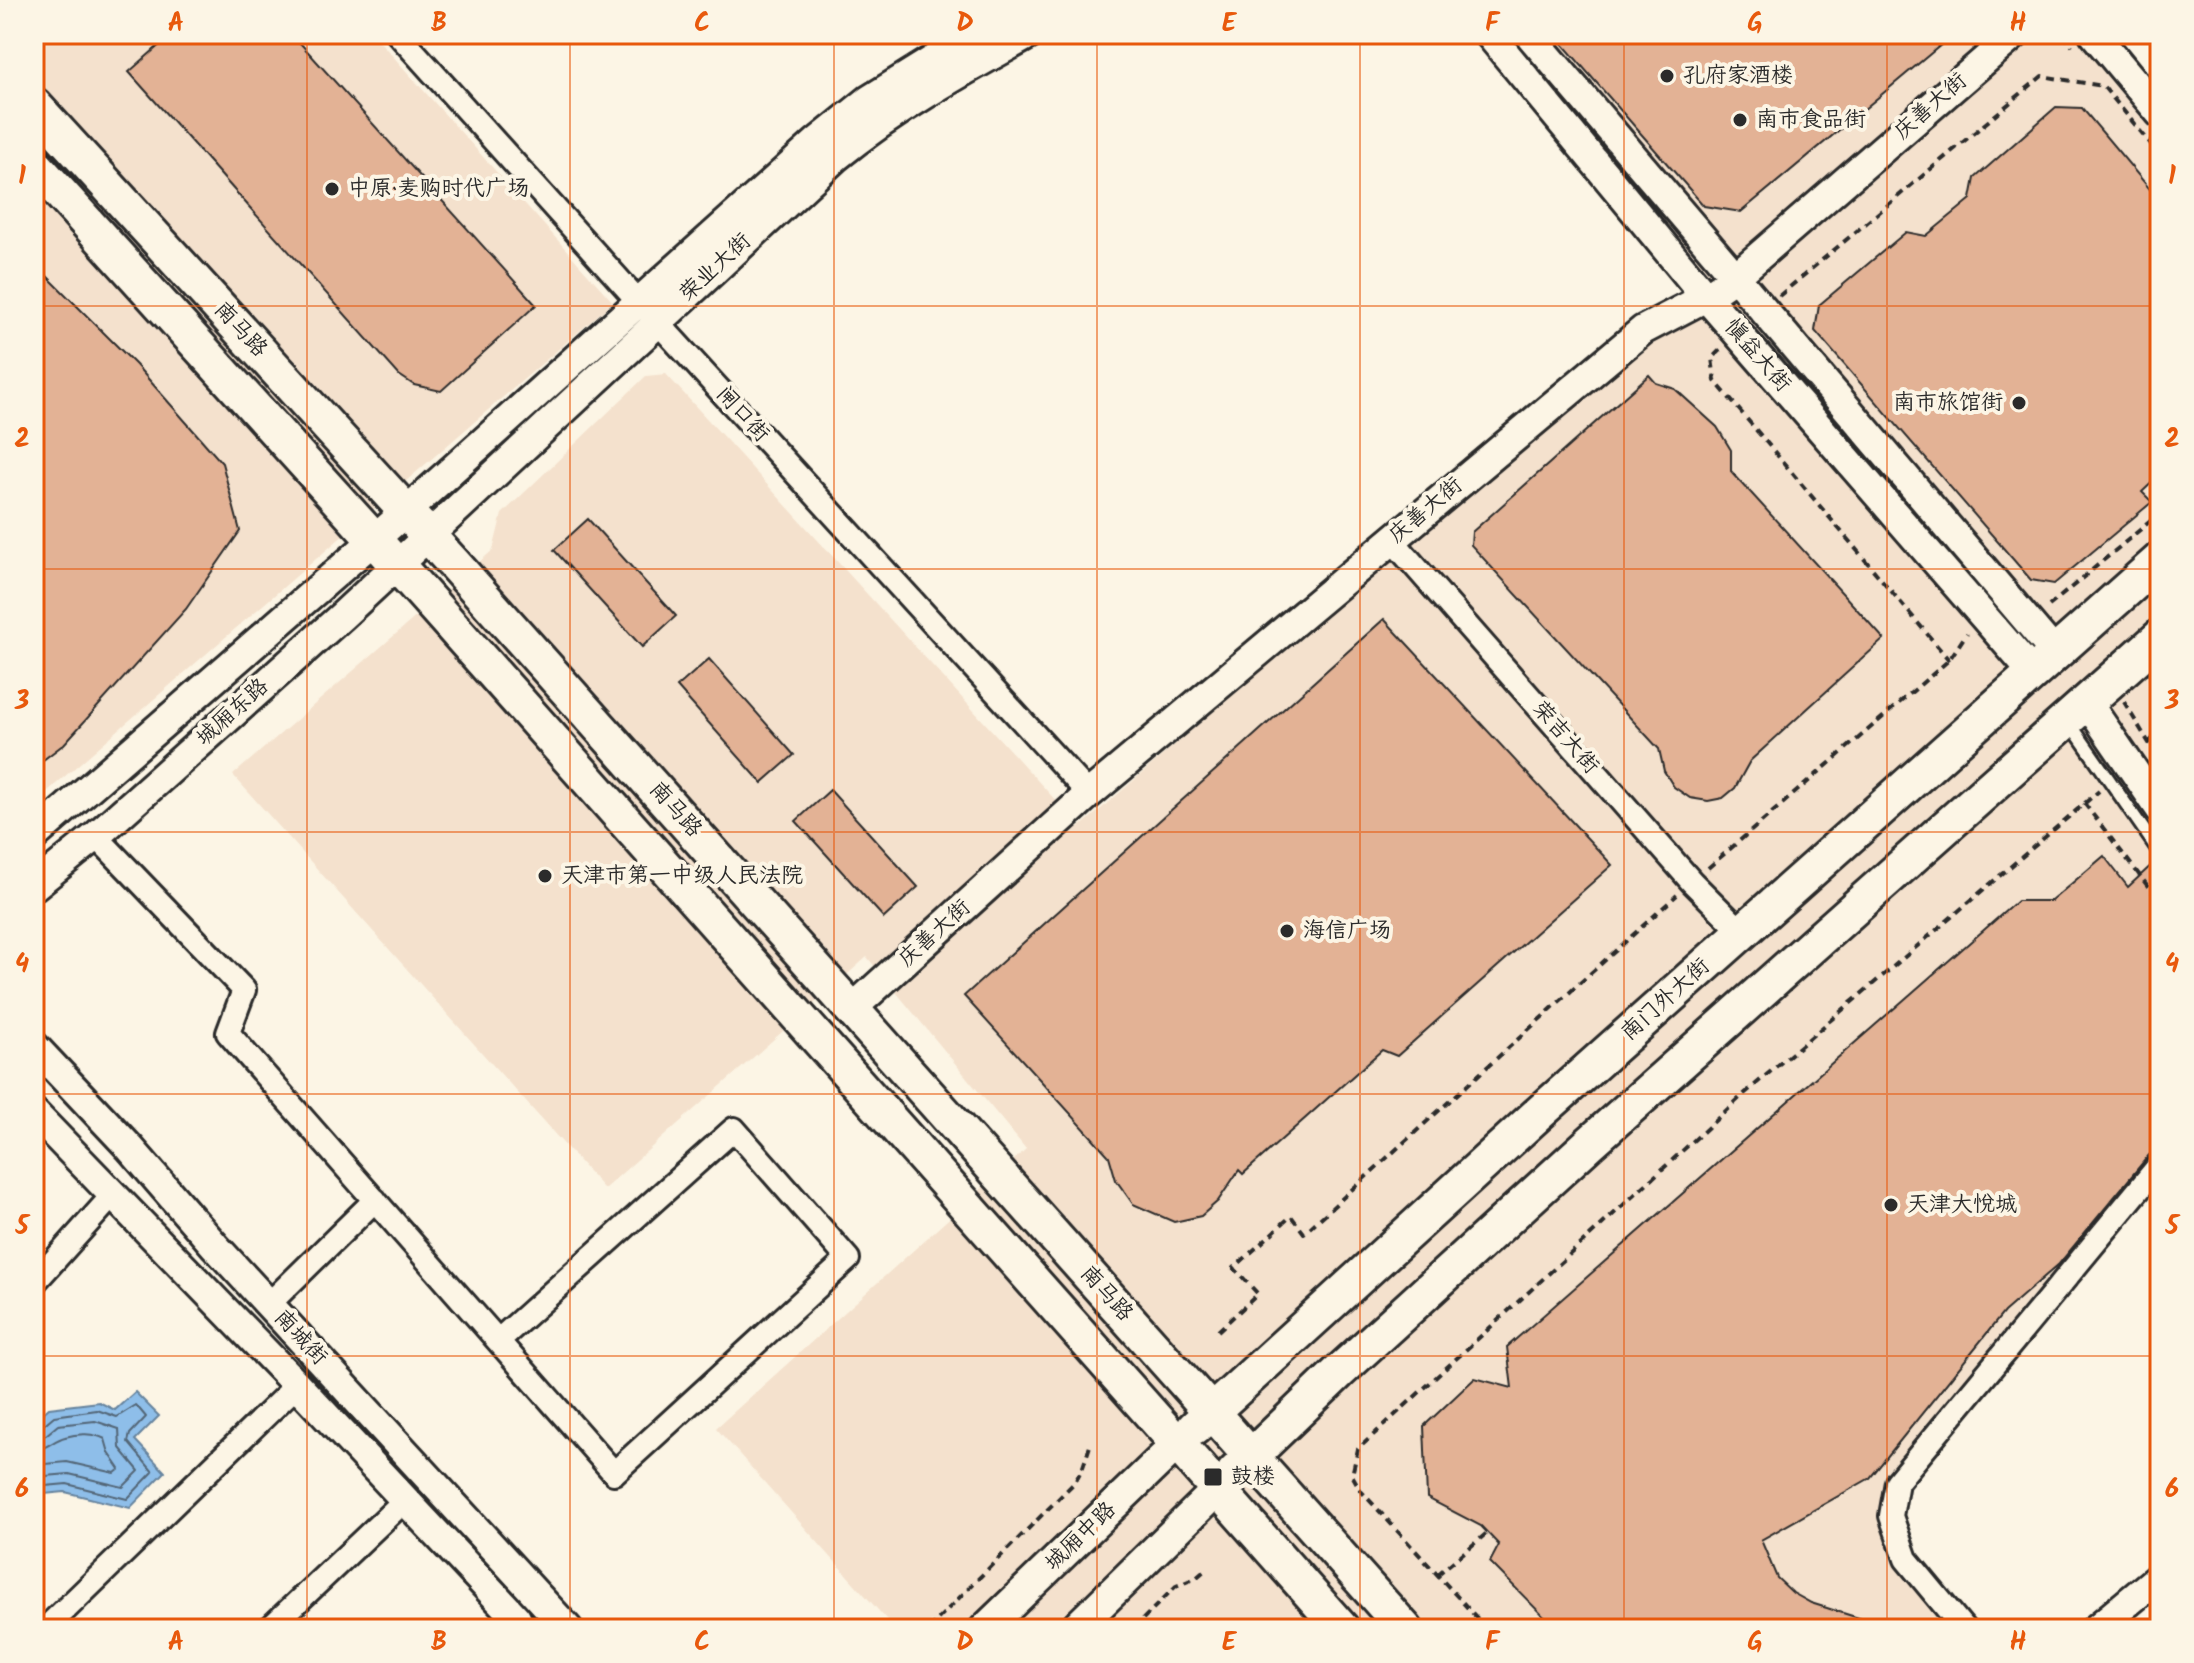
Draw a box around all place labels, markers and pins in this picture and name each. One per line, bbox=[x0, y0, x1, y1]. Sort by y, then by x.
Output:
place label: 孔府家酒楼 bbox=[1683, 59, 1793, 94]
marker: 孔府家酒楼 bbox=[1658, 67, 1676, 85]
place label: 南市食品街 bbox=[1756, 103, 1866, 138]
marker: 南市食品街 bbox=[1731, 111, 1749, 129]
place label: 中原·麦购时代广场 bbox=[348, 172, 529, 207]
marker: 中原·麦购时代广场 bbox=[323, 180, 341, 198]
place label: 南市旅馆街 bbox=[1893, 386, 2003, 421]
marker: 南市旅馆街 bbox=[2010, 394, 2028, 412]
place label: 天津市第一中级人民法院 bbox=[561, 859, 803, 894]
marker: 天津市第一中级人民法院 bbox=[536, 867, 554, 885]
place label: 海信广场 bbox=[1303, 914, 1391, 949]
marker: 海信广场 bbox=[1278, 922, 1296, 940]
place label: 天津大悦城 bbox=[1907, 1188, 2017, 1223]
marker: 天津大悦城 bbox=[1882, 1196, 1900, 1214]
place label: 鼓楼 bbox=[1231, 1460, 1275, 1495]
marker: 鼓楼 bbox=[1202, 1466, 1224, 1488]

